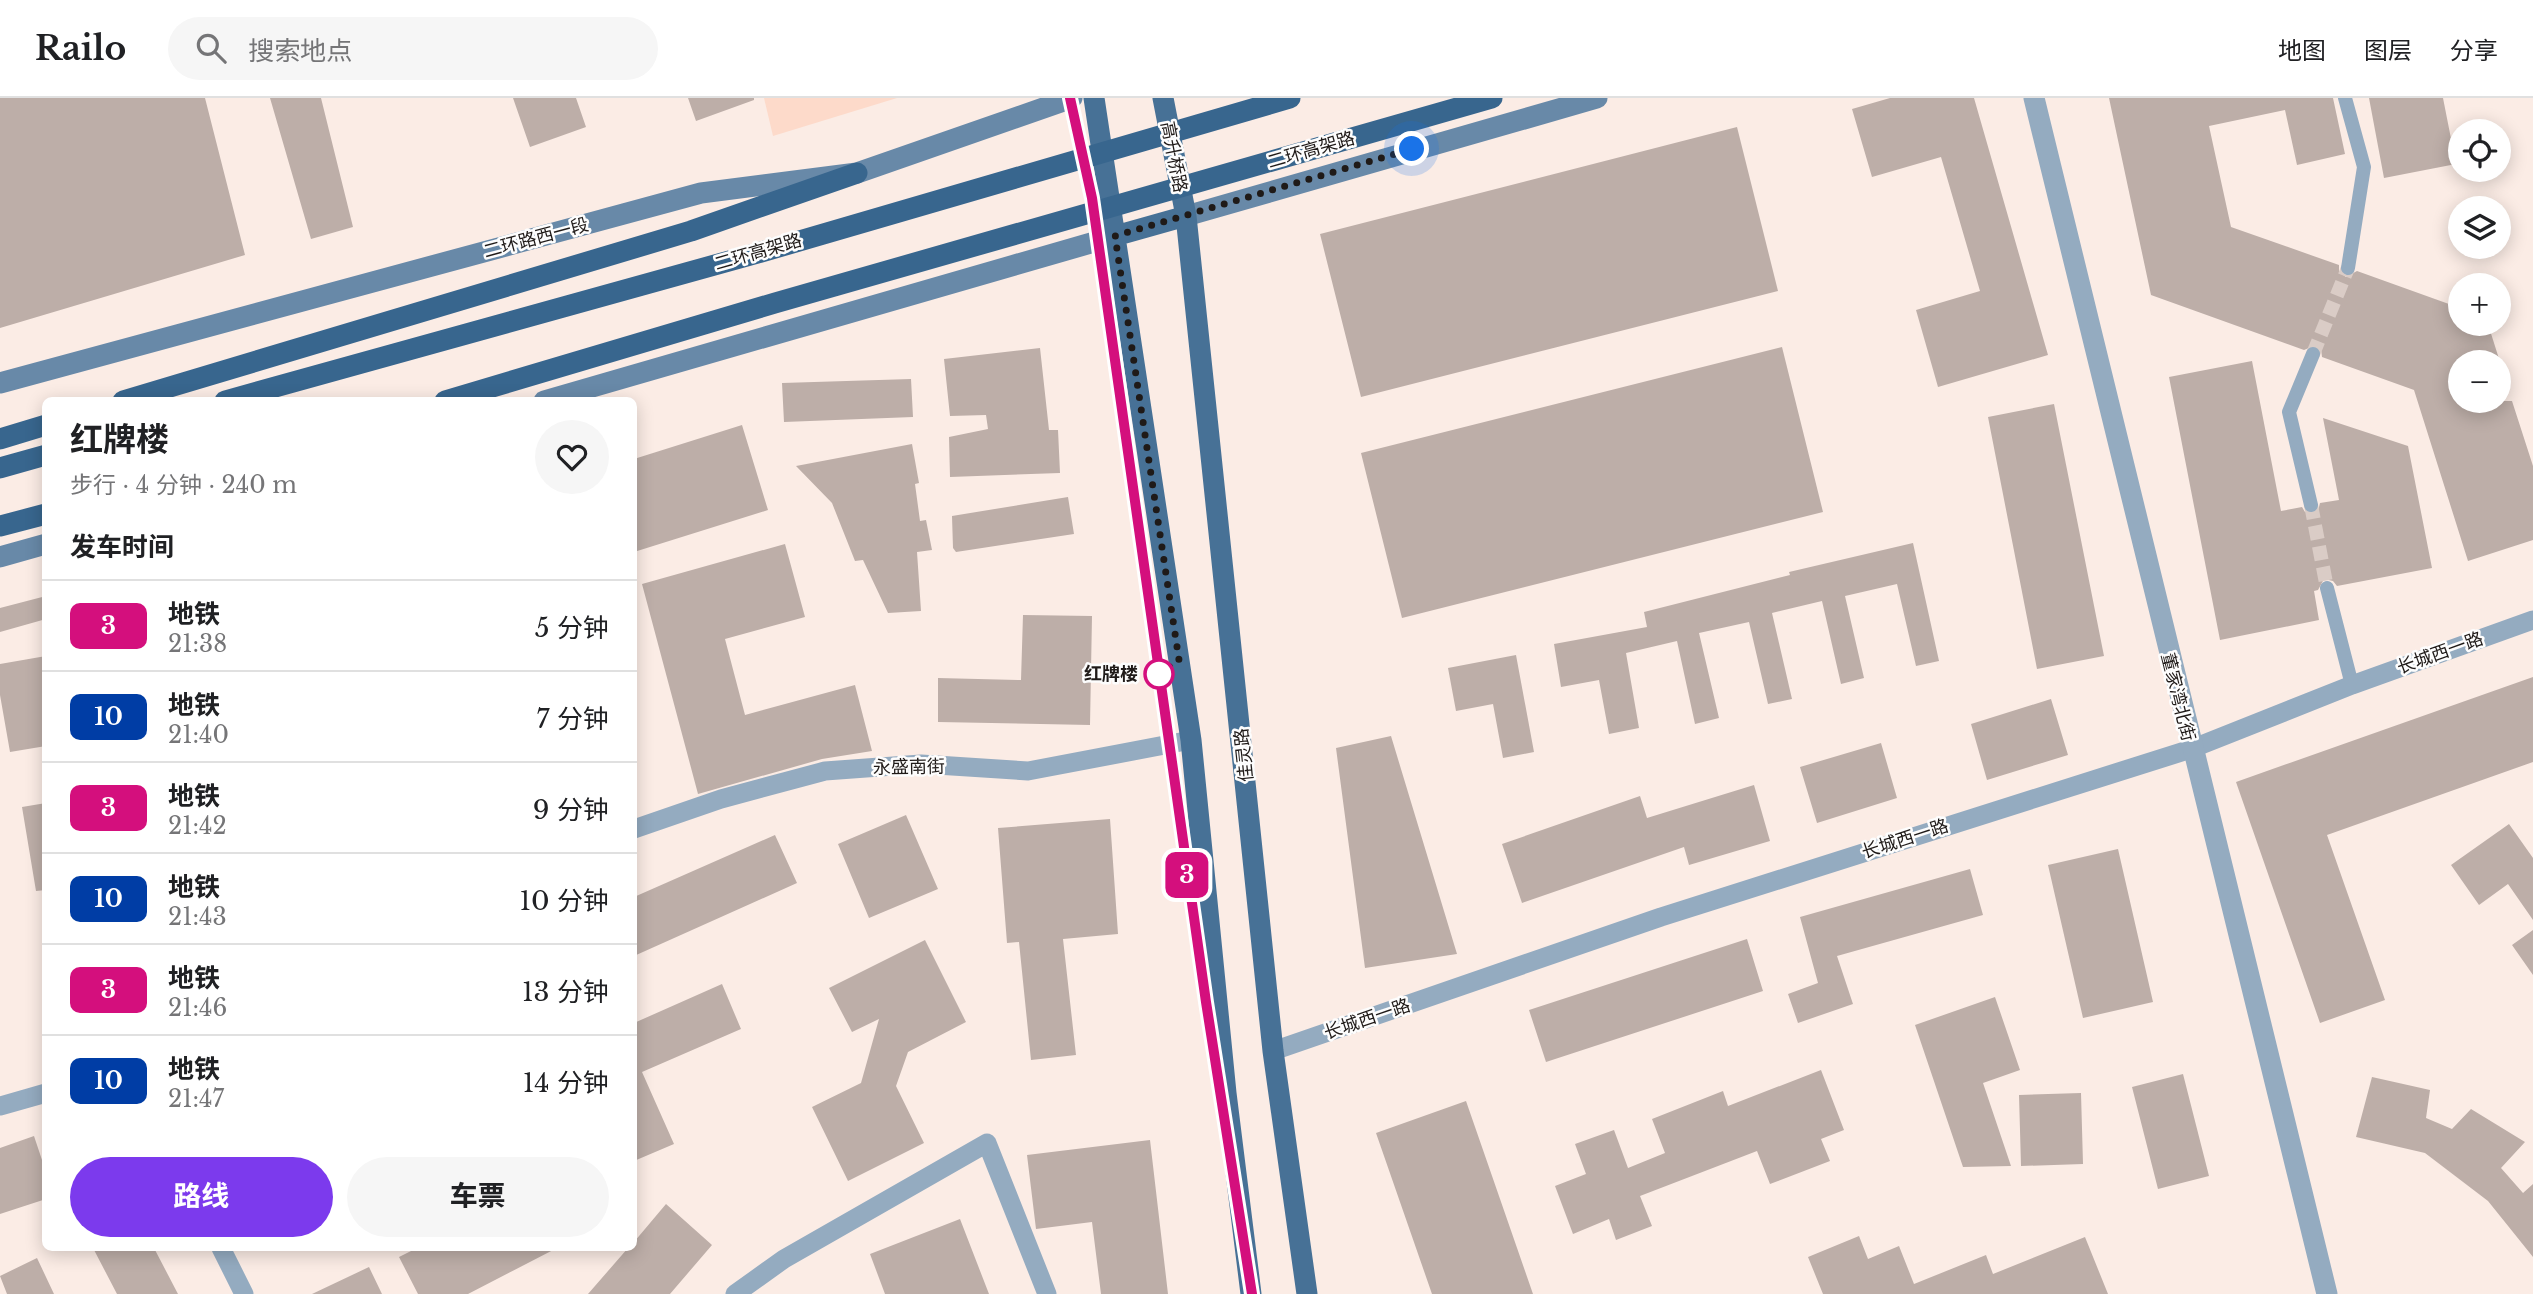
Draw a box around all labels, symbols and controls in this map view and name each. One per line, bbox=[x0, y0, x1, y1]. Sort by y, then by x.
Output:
search box bbox=[168, 17, 658, 80]
text: Railo bbox=[35, 28, 126, 69]
icon: search bbox=[192, 29, 230, 67]
text: 搜索地点 bbox=[248, 35, 352, 67]
text: 地图 bbox=[2278, 36, 2326, 65]
text: 图层 bbox=[2364, 36, 2412, 65]
text: 分享 bbox=[2450, 36, 2498, 65]
map controls bbox=[2448, 119, 2511, 413]
button: locate bbox=[2448, 119, 2511, 182]
street label: 高升桥路 bbox=[1156, 120, 1192, 194]
street label: 二环高架路 bbox=[1265, 127, 1357, 173]
your location bbox=[1394, 131, 1429, 166]
button: layers bbox=[2448, 196, 2511, 259]
street label: 二环路西一段 bbox=[481, 213, 591, 263]
street label: 二环高架路 bbox=[712, 229, 804, 275]
button: + bbox=[2448, 273, 2511, 336]
button: − bbox=[2448, 350, 2511, 413]
text: 红牌楼 bbox=[70, 419, 169, 460]
button: heart bbox=[535, 420, 609, 494]
text: 步行 · 4 分钟 · 240 m bbox=[70, 471, 297, 499]
text: 发车时间 bbox=[70, 531, 174, 563]
text: 地铁 bbox=[168, 598, 220, 630]
text: 3 bbox=[101, 611, 116, 640]
text: 5 分钟 bbox=[535, 612, 609, 644]
street label: 长城西一路 bbox=[2394, 627, 2486, 679]
text: 21:38 bbox=[168, 630, 227, 658]
street label: 董家湾北街 bbox=[2156, 651, 2200, 743]
marker: 红牌楼 bbox=[1144, 659, 1174, 689]
place label: 红牌楼 bbox=[1084, 663, 1138, 685]
text: 地铁 bbox=[168, 689, 220, 721]
text: 10 bbox=[94, 702, 123, 731]
text: 7 分钟 bbox=[536, 703, 609, 735]
text: 21:40 bbox=[168, 721, 229, 749]
street label: 佳灵路 bbox=[1230, 727, 1258, 783]
street label: 永盛南街 bbox=[873, 755, 945, 779]
text: 地铁 bbox=[168, 780, 220, 812]
text: 3 bbox=[101, 793, 116, 822]
text: 9 分钟 bbox=[533, 794, 609, 826]
text: 21:42 bbox=[168, 812, 227, 840]
street label: 长城西一路 bbox=[1859, 815, 1951, 863]
line badge: 3 bbox=[1164, 852, 1210, 898]
text: 3 bbox=[1179, 860, 1195, 889]
text: 地铁 bbox=[168, 871, 220, 903]
text: 10 bbox=[94, 884, 123, 913]
text: 10 分钟 bbox=[519, 885, 609, 917]
text: 21:43 bbox=[168, 903, 227, 931]
text: 地铁 bbox=[168, 962, 220, 994]
text: 3 bbox=[101, 975, 116, 1004]
text: 13 分钟 bbox=[522, 976, 609, 1008]
text: 21:46 bbox=[168, 994, 227, 1022]
street label: 长城西一路 bbox=[1321, 994, 1413, 1044]
text: 地铁 bbox=[168, 1053, 220, 1085]
text: 10 bbox=[94, 1066, 123, 1095]
text: 14 分钟 bbox=[523, 1067, 609, 1099]
text: 21:47 bbox=[168, 1085, 224, 1113]
button: 路线 bbox=[70, 1157, 333, 1237]
button: 车票 bbox=[347, 1157, 609, 1237]

